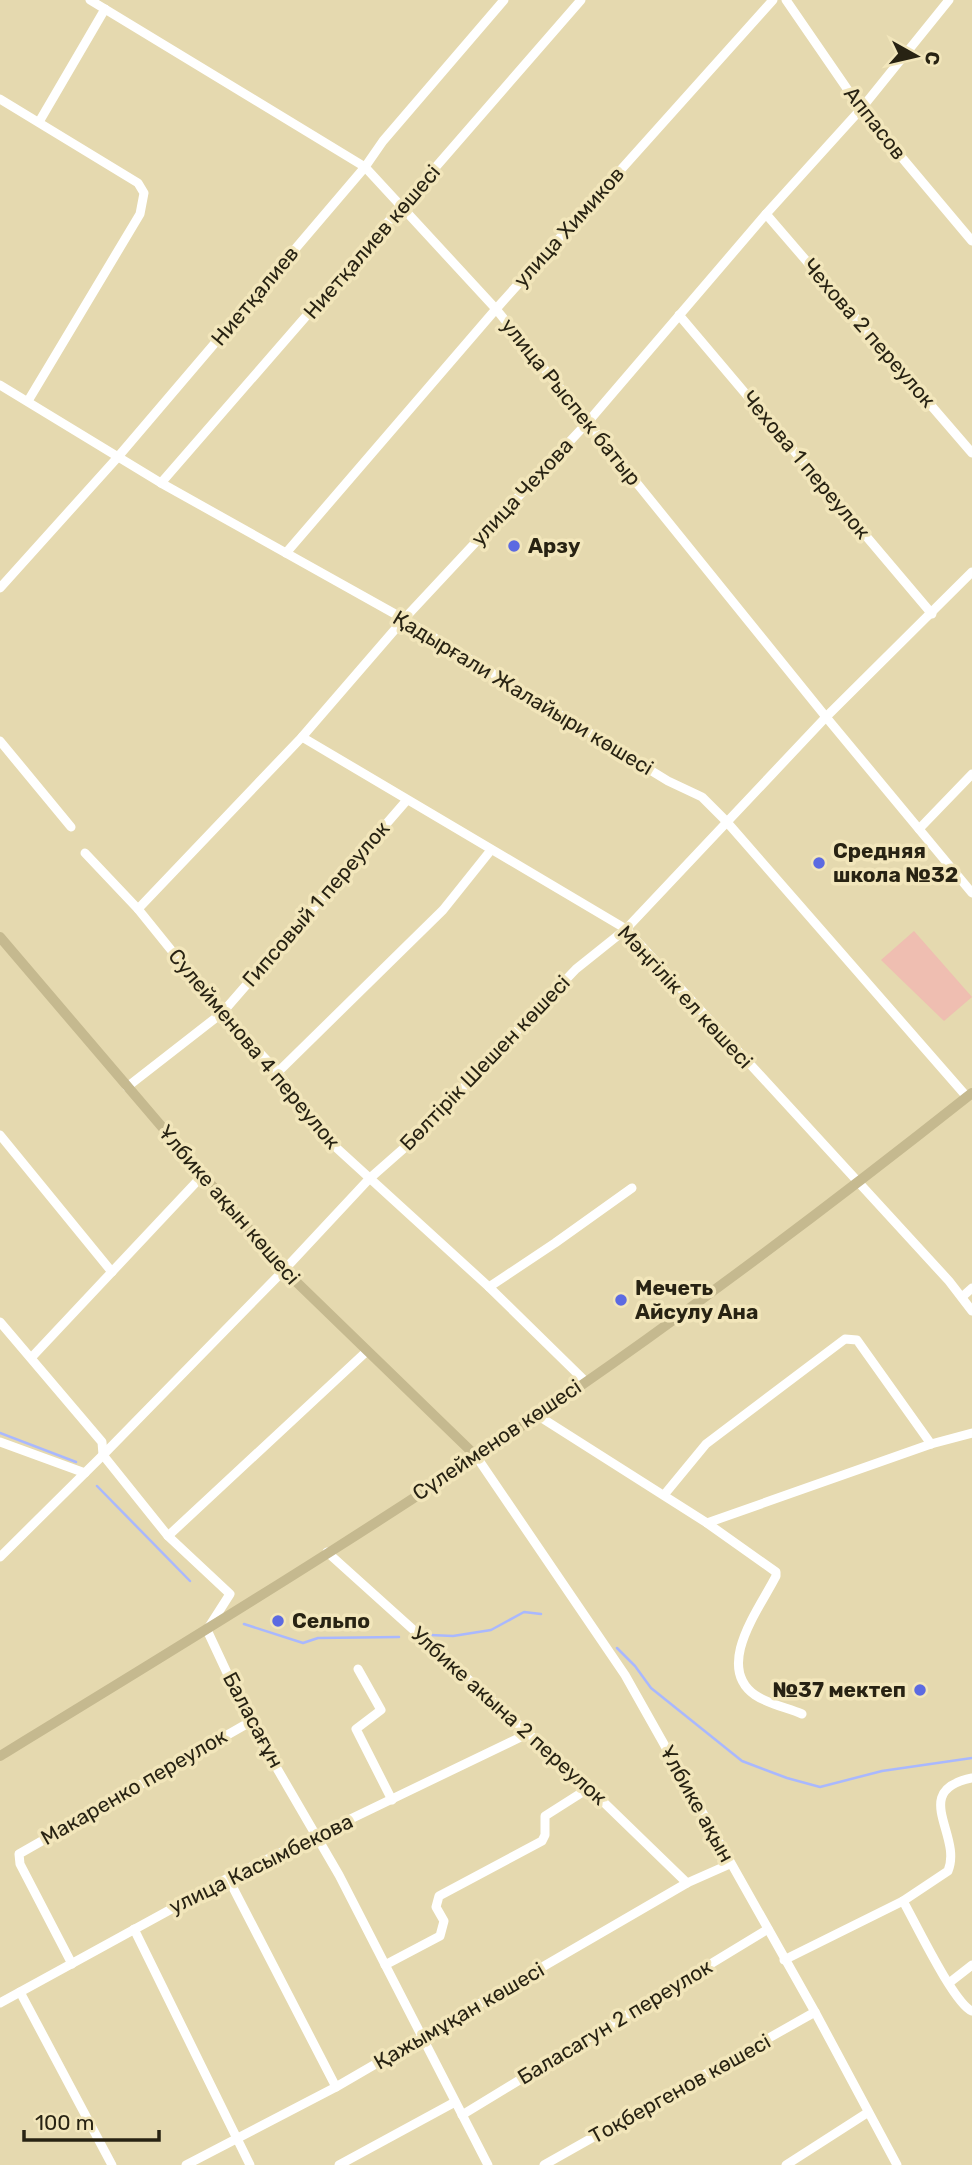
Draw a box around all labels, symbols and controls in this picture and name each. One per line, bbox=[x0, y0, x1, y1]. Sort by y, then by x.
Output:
north arrow bbox=[881, 21, 951, 91]
text: С bbox=[920, 50, 945, 67]
street label: Аппасов bbox=[839, 81, 912, 164]
street label: Ниетқалиев көшесі bbox=[298, 160, 445, 324]
street label: улица Химиков bbox=[508, 161, 629, 292]
street label: Ниетқалиев bbox=[206, 241, 303, 351]
street label: Чехова 2 переулок bbox=[798, 253, 941, 412]
street label: улица Рыспек батыр bbox=[496, 313, 647, 490]
street label: Чехова 1 переулок bbox=[737, 385, 876, 544]
street label: улица Чехова bbox=[466, 433, 578, 551]
place label: Арзу bbox=[528, 533, 581, 558]
marker: Арзу bbox=[506, 538, 522, 554]
street label: Қадырғали Жалайыри көшесі bbox=[389, 605, 658, 780]
street label: Гипсовый 1 переулок bbox=[237, 816, 394, 992]
place label: Средняя школа №32 bbox=[833, 838, 959, 887]
marker: Средняя школа №32 bbox=[811, 855, 827, 871]
street label: Мәңгілік ел көшесі bbox=[613, 920, 758, 1073]
street label: Сулейменова 4 переулок bbox=[163, 944, 345, 1154]
street label: Бөлтірік Шешен көшесі bbox=[394, 970, 575, 1155]
street label: Ұлбике ақын көшесі bbox=[153, 1120, 305, 1289]
place label: Мечеть Айсулу Ана bbox=[635, 1275, 758, 1324]
marker: Мечеть Айсулу Ана bbox=[613, 1292, 629, 1308]
street label: Сүлейменов көшесі bbox=[408, 1374, 586, 1505]
place label: Сельпо bbox=[292, 1608, 370, 1633]
marker: Сельпо bbox=[270, 1613, 286, 1629]
street label: Улбике акына 2 переулок bbox=[406, 1621, 612, 1810]
street label: Баласағұн bbox=[218, 1668, 289, 1772]
place label: №37 мектеп bbox=[772, 1677, 906, 1702]
marker: №37 мектеп bbox=[912, 1682, 928, 1698]
street label: Макаренко переулок bbox=[36, 1723, 231, 1850]
street label: Ұлбике ақын bbox=[655, 1741, 740, 1866]
street label: улица Касымбекова bbox=[165, 1808, 357, 1919]
street label: Баласагун 2 переулок bbox=[513, 1954, 716, 2090]
street label: Қажымұқан көшесі bbox=[369, 1957, 548, 2074]
street label: Тоқбергенов көшесі bbox=[585, 2028, 775, 2149]
scale bar bbox=[24, 2098, 159, 2142]
text: 100 m bbox=[35, 2110, 94, 2135]

